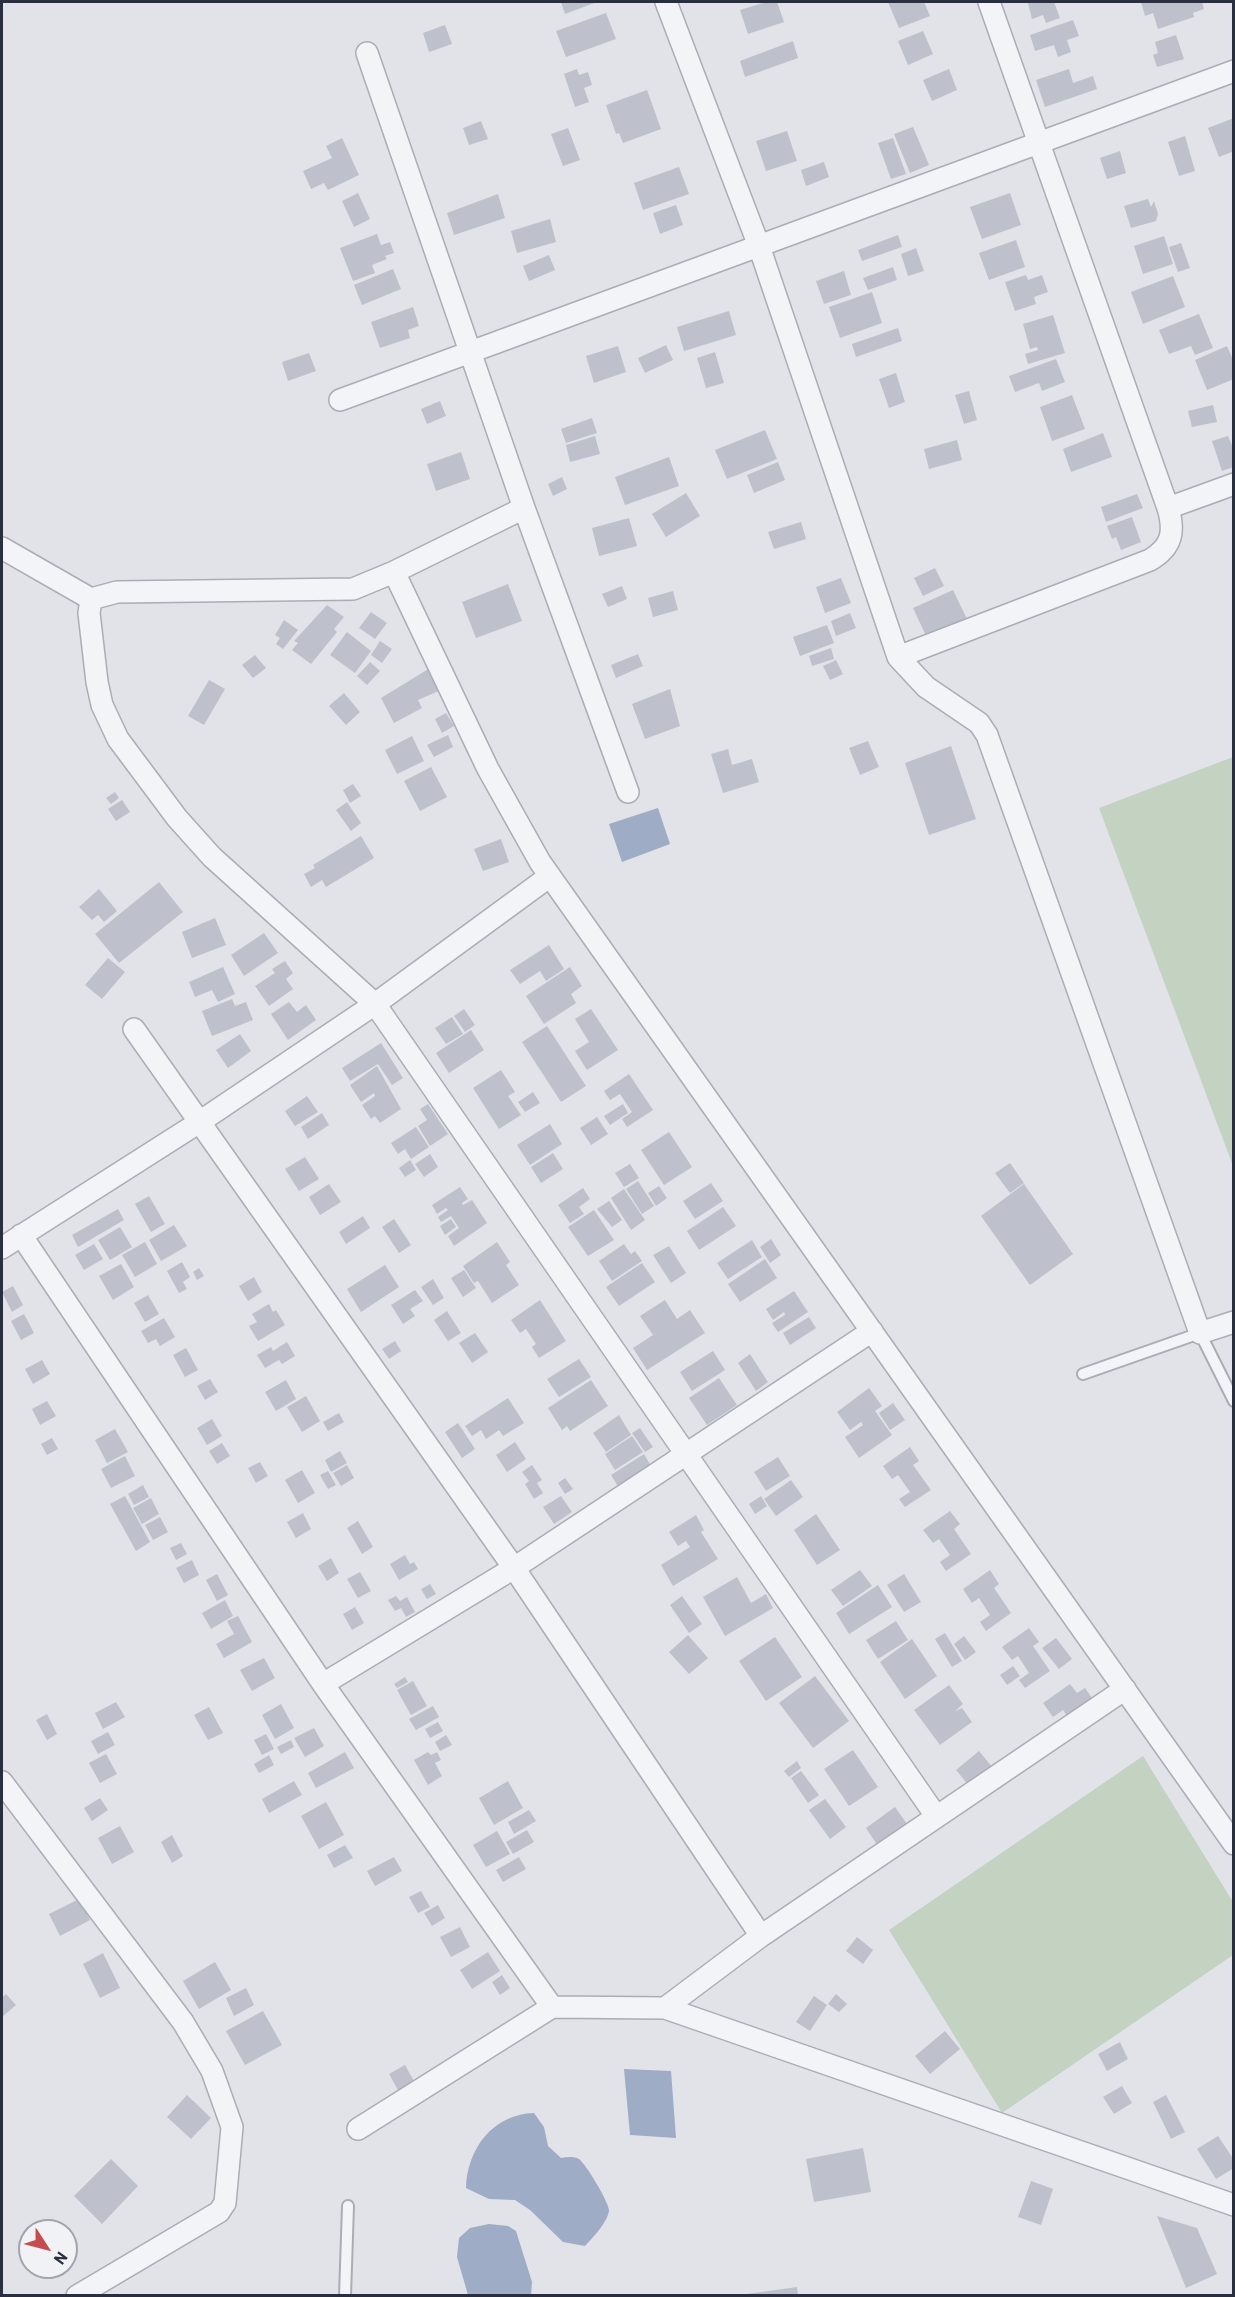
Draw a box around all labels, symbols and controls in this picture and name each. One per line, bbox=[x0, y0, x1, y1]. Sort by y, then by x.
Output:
north arrow bbox=[18, 2219, 78, 2279]
text: N bbox=[51, 2249, 72, 2269]

